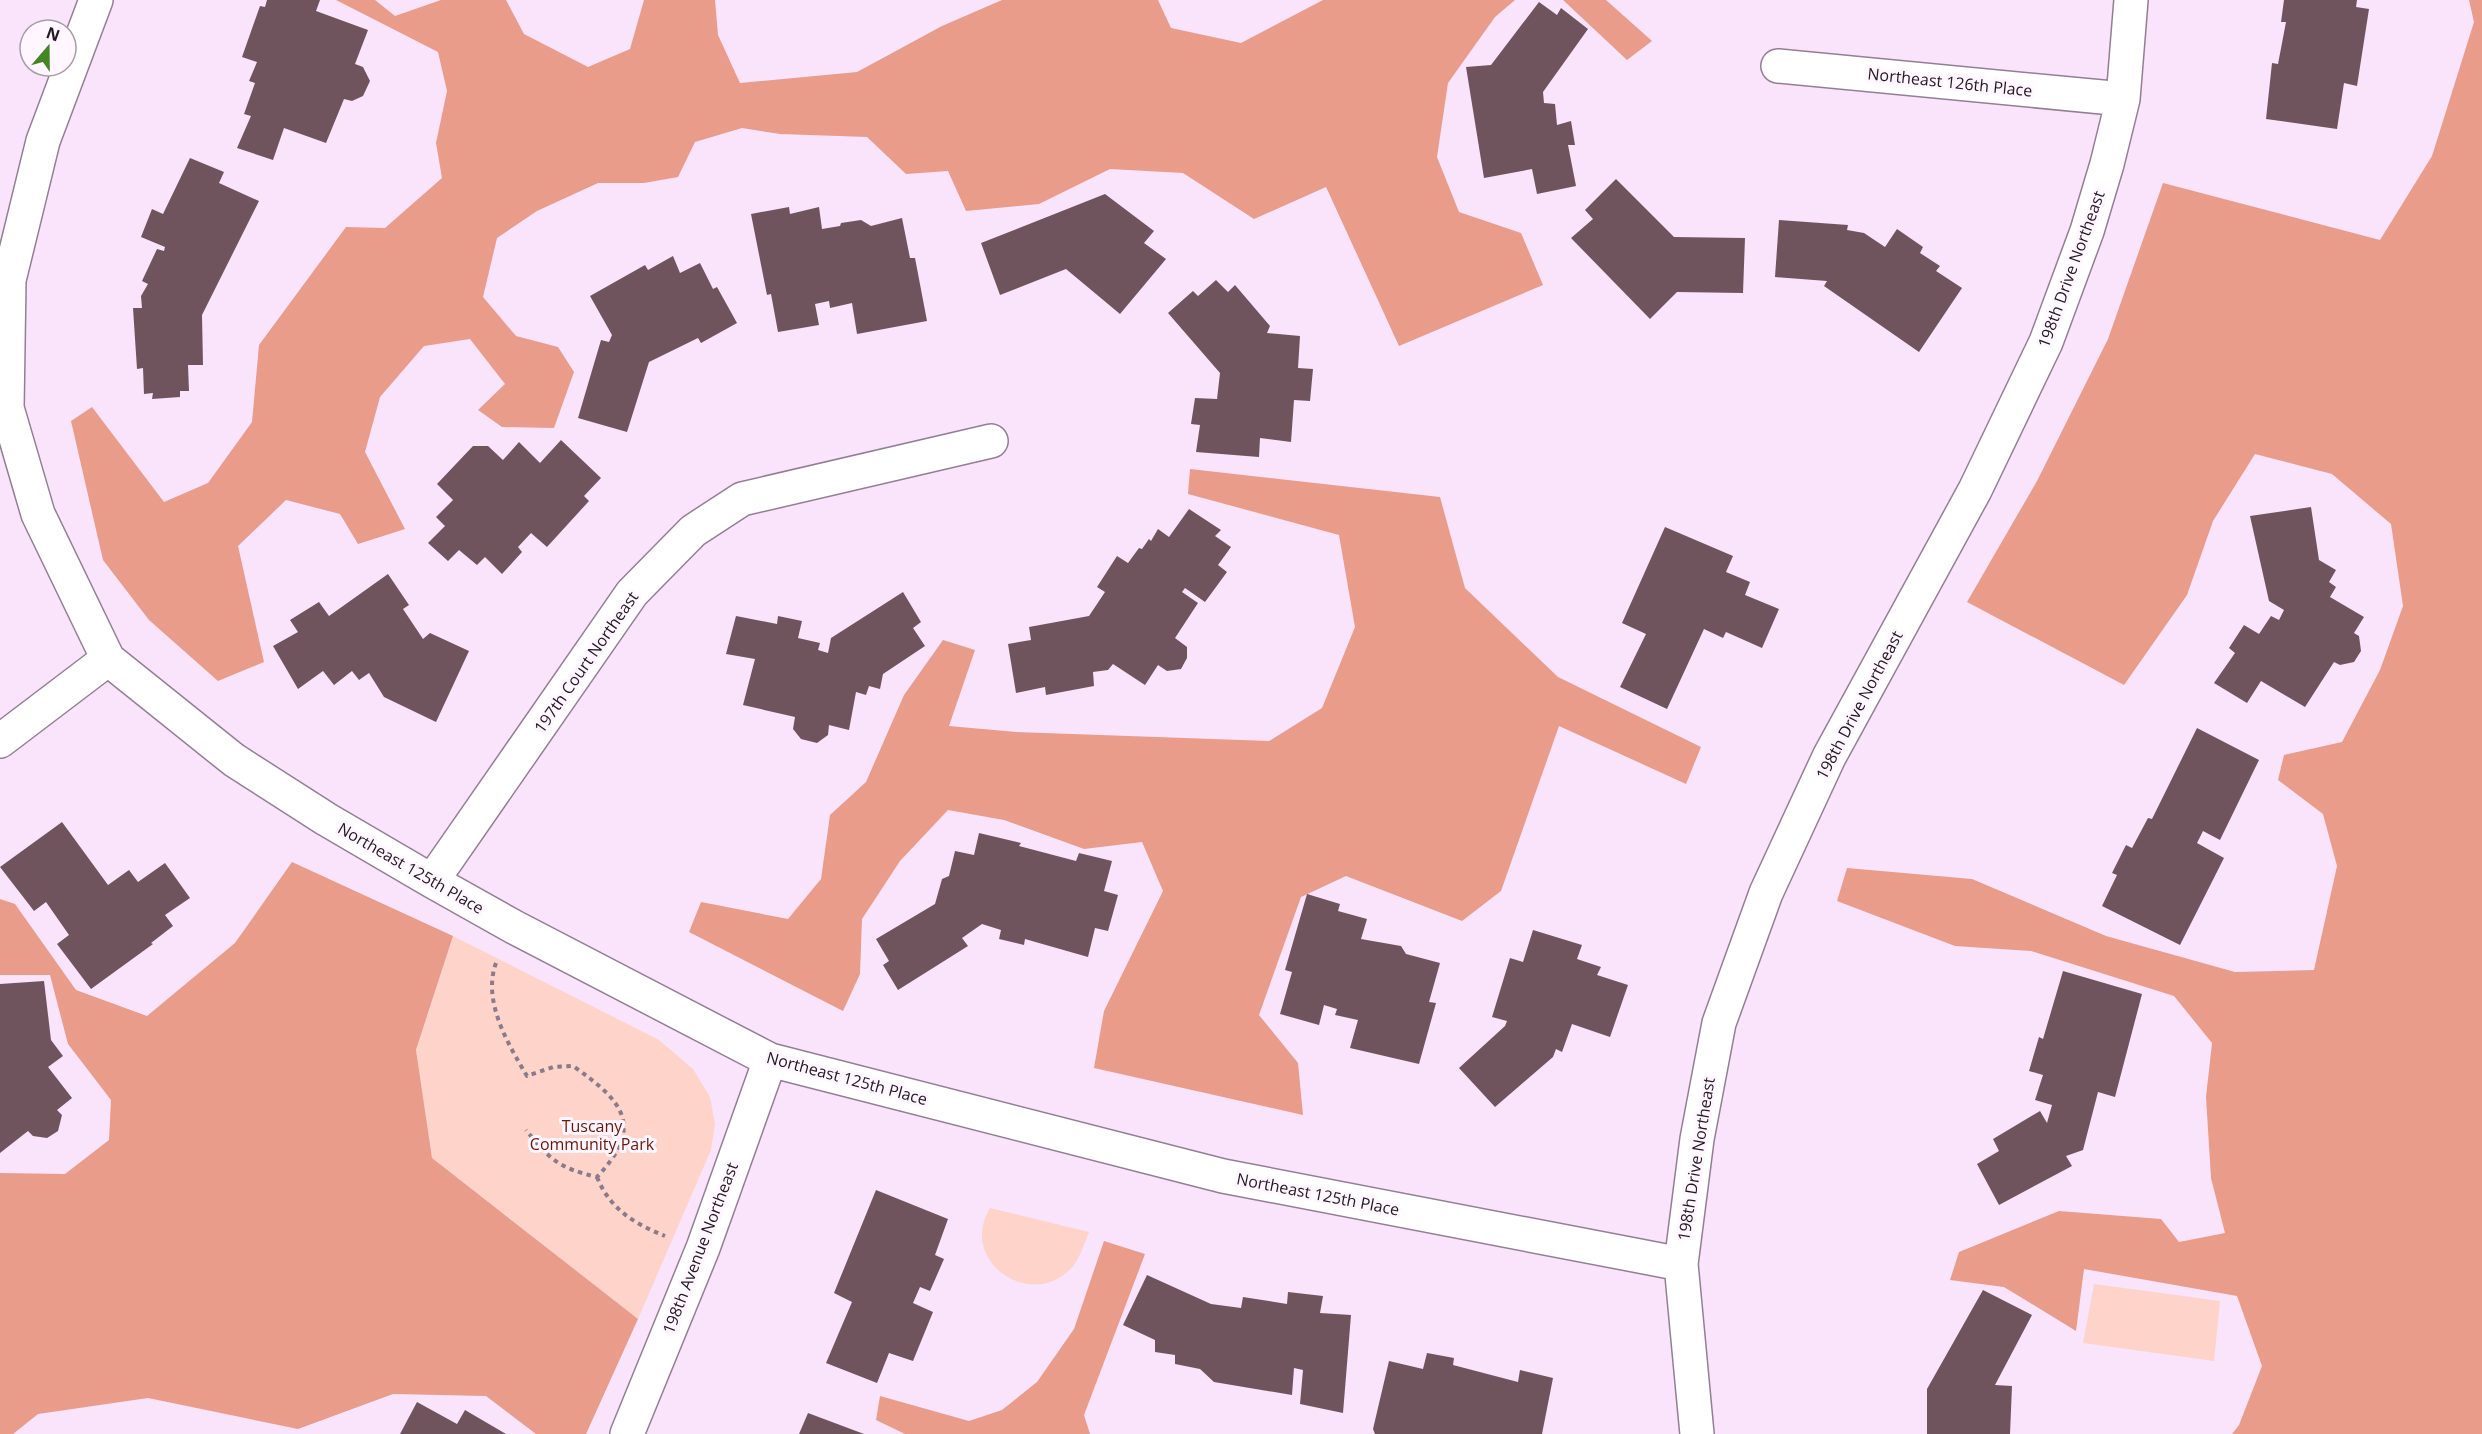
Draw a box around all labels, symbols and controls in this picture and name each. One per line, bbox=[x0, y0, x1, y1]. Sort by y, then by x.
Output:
north arrow bbox=[18, 18, 78, 78]
text: N bbox=[43, 21, 63, 46]
street label: Northeast 126th Place bbox=[1867, 62, 2033, 102]
street label: 198th Drive Northeast bbox=[2032, 187, 2110, 350]
street label: 197th Court Northeast bbox=[529, 587, 643, 737]
street label: 198th Drive Northeast bbox=[1810, 627, 1908, 783]
street label: Northeast 125th Place bbox=[334, 817, 488, 919]
street label: Northeast 125th Place bbox=[764, 1046, 930, 1110]
street label: 198th Drive Northeast bbox=[1672, 1075, 1720, 1242]
park label: Tuscany Community Park bbox=[530, 1115, 655, 1155]
street label: 198th Avenue Northeast bbox=[657, 1159, 743, 1337]
street label: Northeast 125th Place bbox=[1235, 1167, 1401, 1221]

